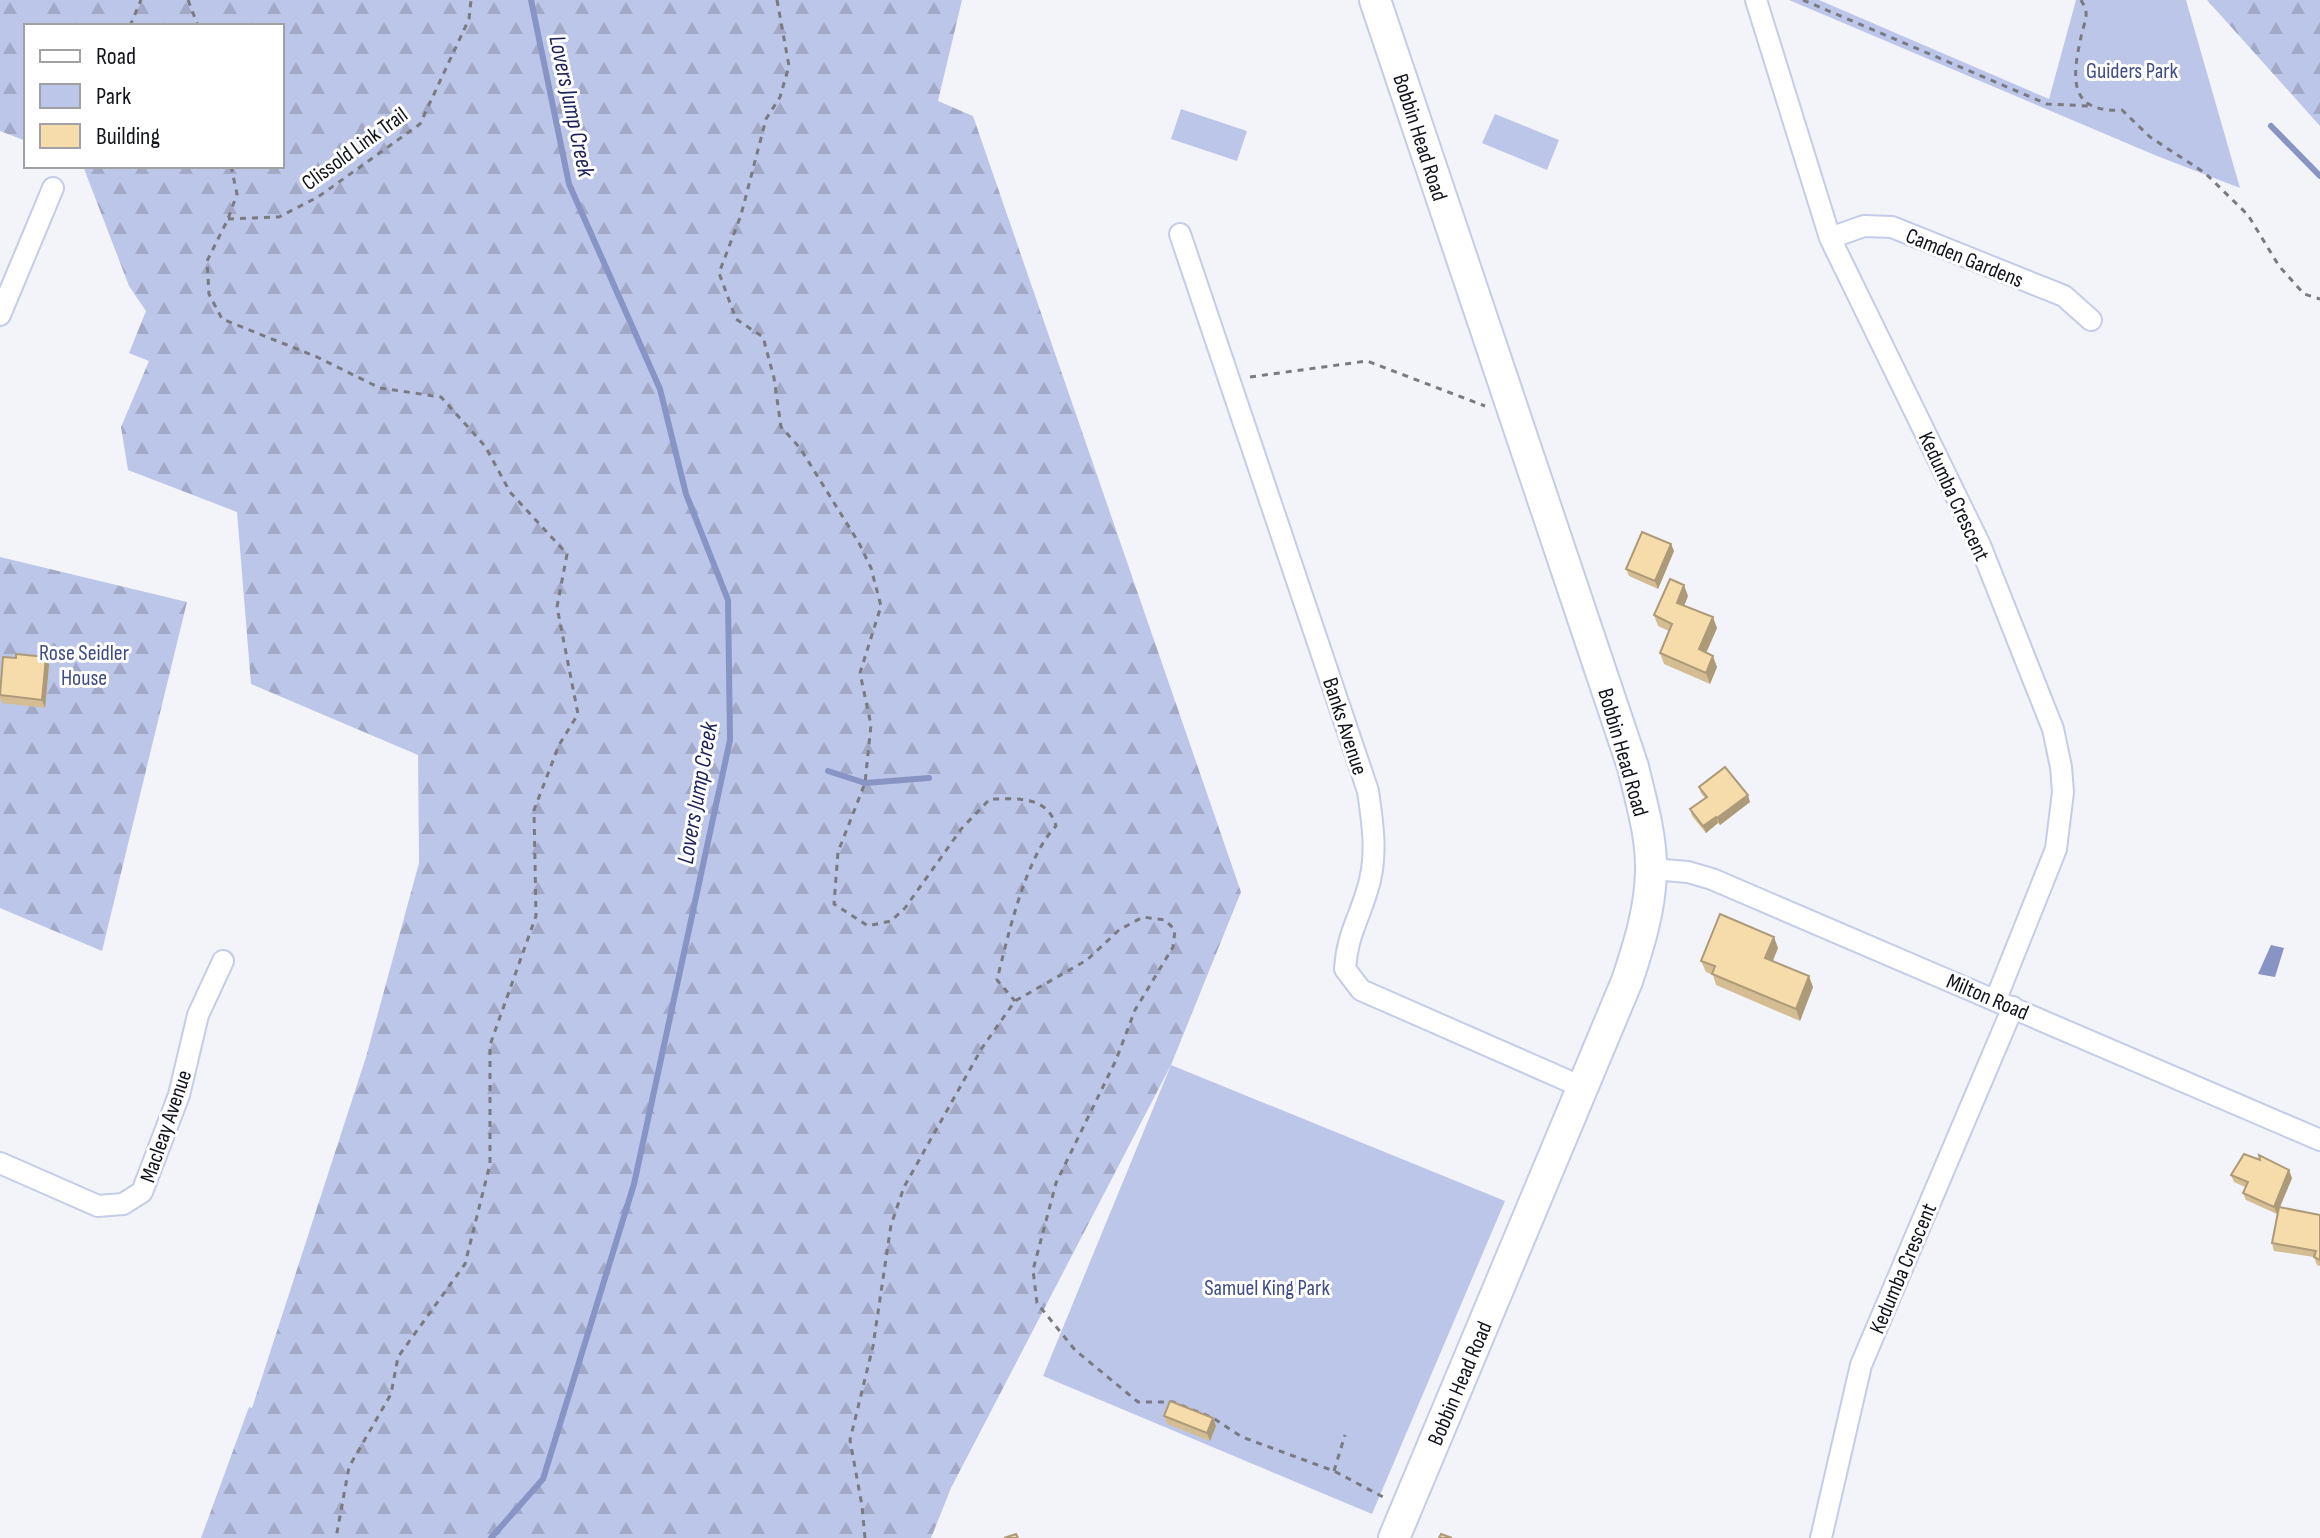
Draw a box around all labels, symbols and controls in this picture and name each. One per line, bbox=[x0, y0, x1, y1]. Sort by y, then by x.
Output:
legend bbox=[24, 24, 284, 168]
water label: Lovers Jump Creek bbox=[542, 33, 601, 180]
text: Road bbox=[96, 42, 136, 71]
park label: Guiders Park bbox=[2086, 58, 2179, 85]
street label: Bobbin Head Road bbox=[1386, 71, 1453, 204]
text: Park bbox=[96, 82, 131, 111]
street label: Clissold Link Trail bbox=[297, 102, 413, 197]
text: Building bbox=[96, 122, 160, 151]
street label: Camden Gardens bbox=[1902, 223, 2027, 294]
street label: Kedumba Crescent bbox=[1912, 428, 1995, 566]
park label: Rose Seidler House bbox=[39, 640, 129, 692]
street label: Banks Avenue bbox=[1316, 674, 1373, 779]
street label: Bobbin Head Road bbox=[1591, 685, 1654, 820]
water label: Lovers Jump Creek bbox=[671, 719, 724, 866]
street label: Milton Road bbox=[1942, 968, 2032, 1027]
street label: Macleay Avenue bbox=[135, 1067, 198, 1186]
street label: Kedumba Crescent bbox=[1864, 1199, 1943, 1338]
park label: Samuel King Park bbox=[1204, 1275, 1330, 1302]
street label: Bobbin Head Road bbox=[1422, 1318, 1499, 1450]

